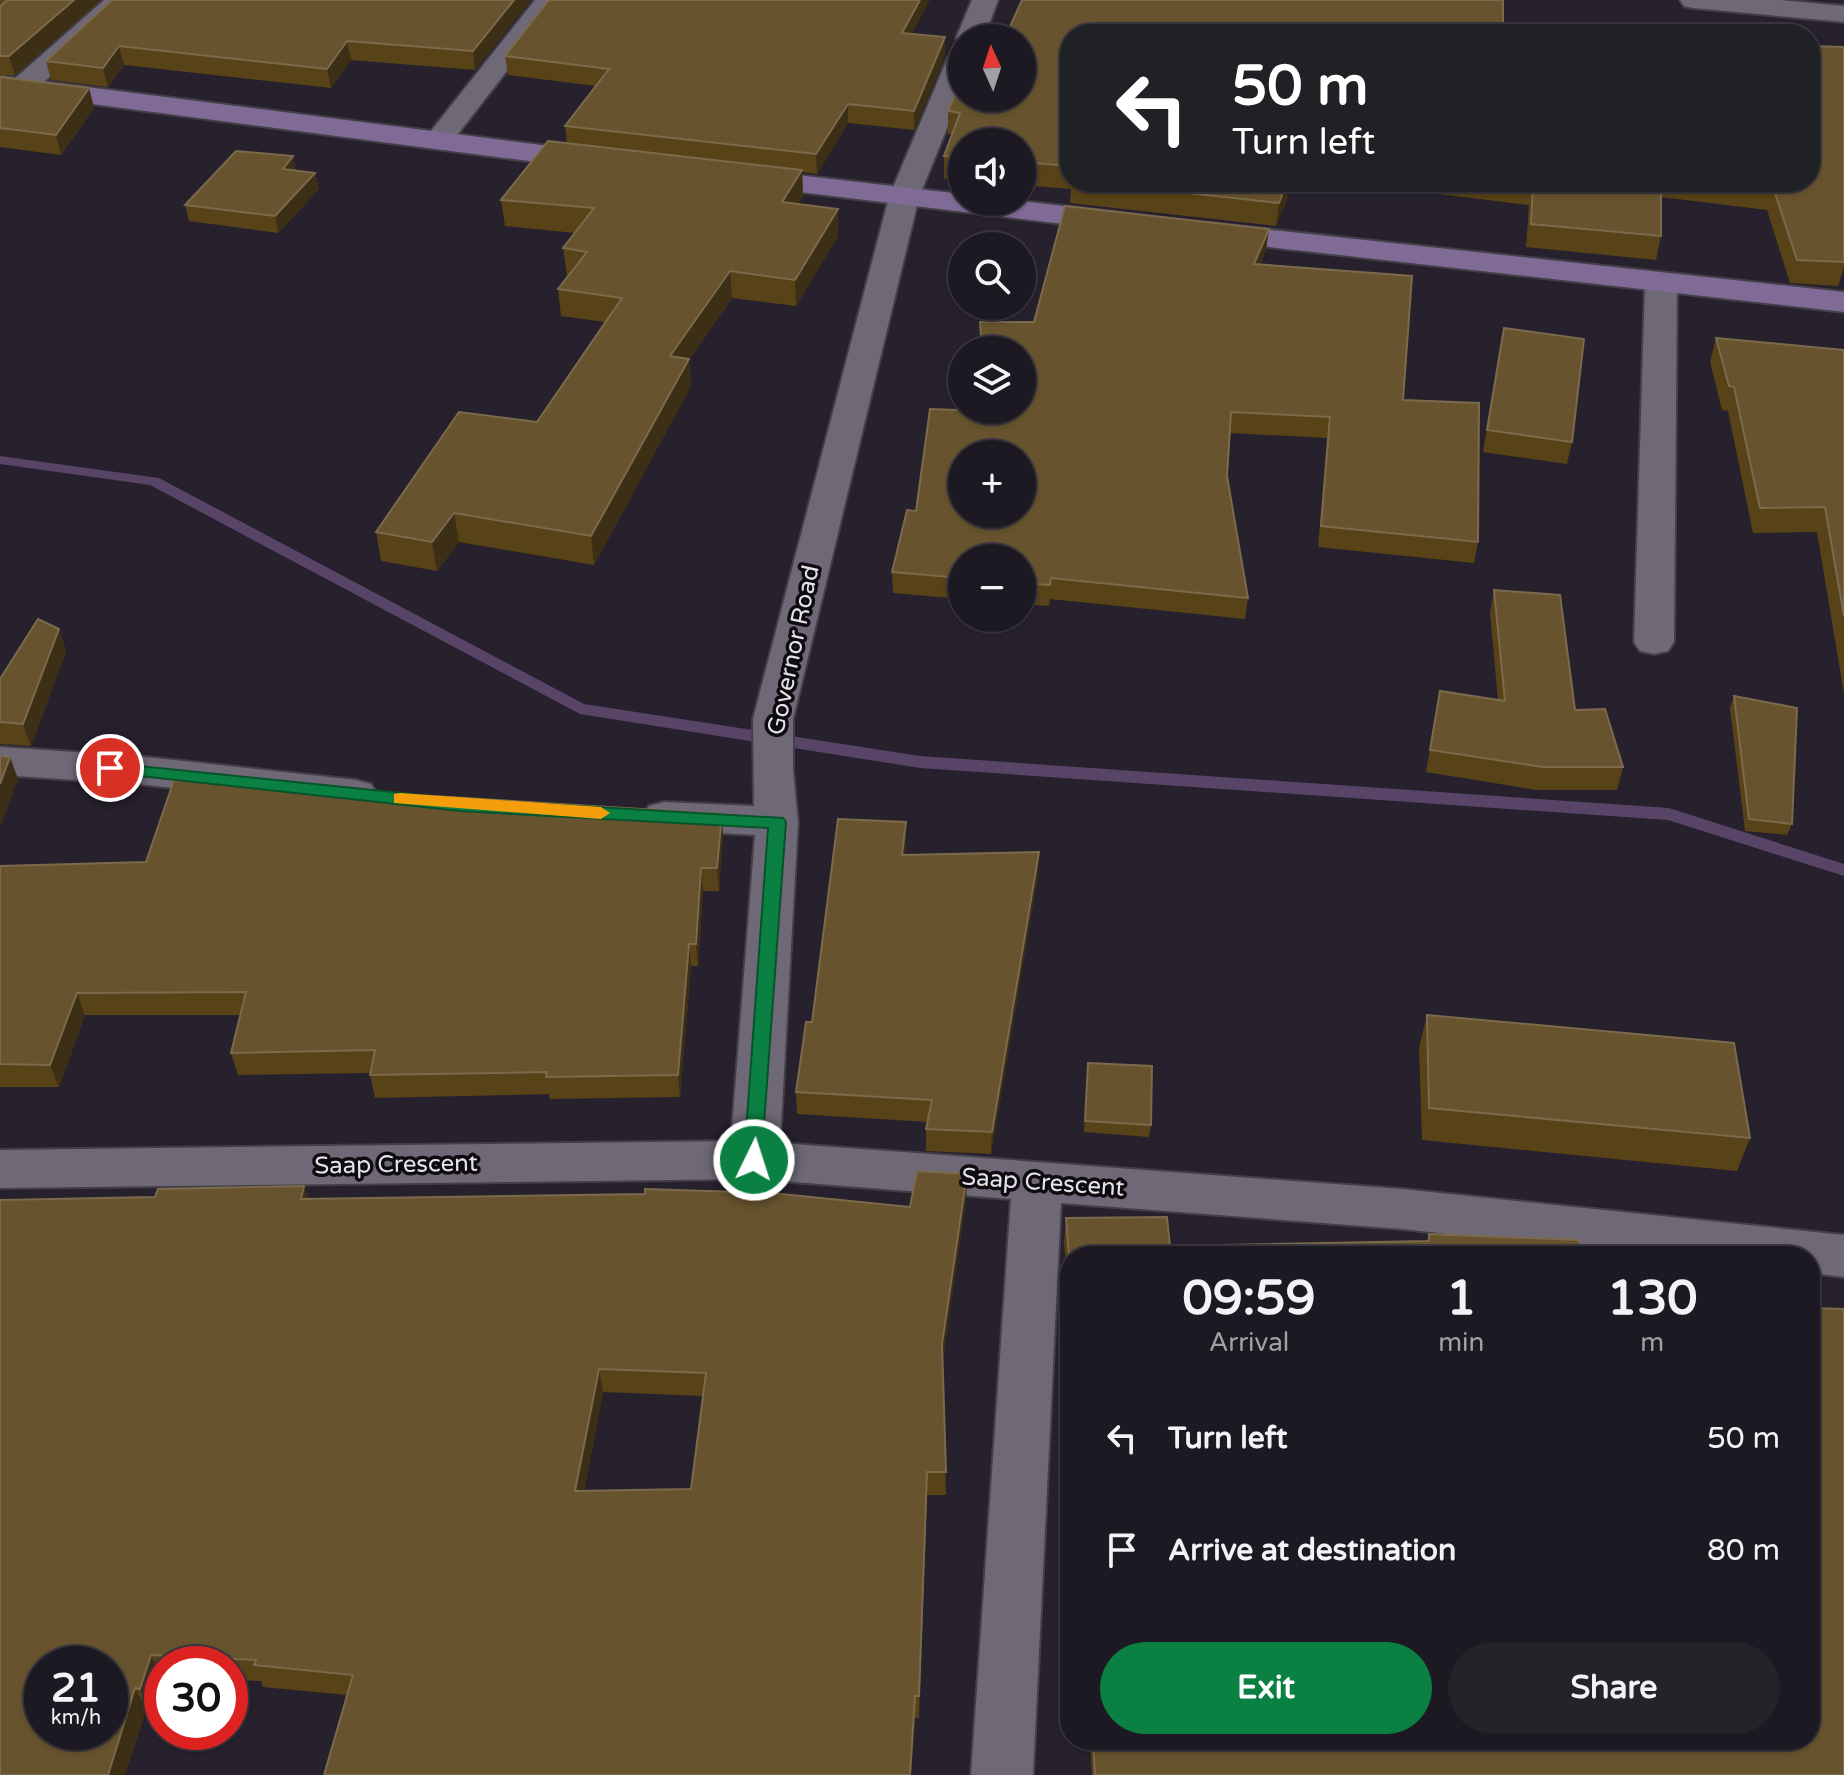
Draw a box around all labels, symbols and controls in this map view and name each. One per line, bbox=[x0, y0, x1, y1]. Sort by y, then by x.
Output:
north arrow bbox=[948, 24, 1036, 112]
map controls bbox=[948, 24, 1036, 632]
text: 50 m bbox=[1232, 53, 1368, 120]
icon: left bbox=[1100, 56, 1204, 160]
text: Turn left bbox=[1232, 121, 1375, 164]
button: sound bbox=[948, 128, 1036, 216]
button: search bbox=[948, 232, 1036, 320]
button: layers bbox=[948, 336, 1036, 424]
button: + bbox=[948, 440, 1036, 528]
button: − bbox=[948, 544, 1036, 632]
street label: Governor Road bbox=[761, 563, 826, 738]
pin bbox=[76, 734, 144, 802]
icon: arrive bbox=[88, 746, 132, 790]
position arrow bbox=[712, 1118, 796, 1202]
street label: Saap Crescent bbox=[314, 1149, 478, 1180]
street label: Saap Crescent bbox=[960, 1162, 1125, 1203]
text: 09:59 bbox=[1183, 1270, 1316, 1328]
text: 1 bbox=[1446, 1270, 1476, 1328]
text: 130 bbox=[1607, 1270, 1697, 1328]
text: Arrival bbox=[1209, 1327, 1289, 1358]
text: min bbox=[1438, 1327, 1484, 1358]
text: m bbox=[1640, 1327, 1664, 1358]
icon: left bbox=[1100, 1416, 1144, 1460]
text: Turn left bbox=[1168, 1420, 1287, 1457]
text: 50 m bbox=[1707, 1420, 1780, 1457]
icon: arrive bbox=[1100, 1528, 1144, 1572]
text: Arrive at destination bbox=[1168, 1532, 1456, 1569]
text: 80 m bbox=[1707, 1532, 1780, 1569]
button: Exit bbox=[1100, 1642, 1432, 1734]
button: Share bbox=[1448, 1642, 1780, 1734]
speed limit sign: 30 bbox=[144, 1646, 248, 1750]
text: 21 bbox=[51, 1664, 101, 1712]
text: km/h bbox=[51, 1706, 101, 1730]

